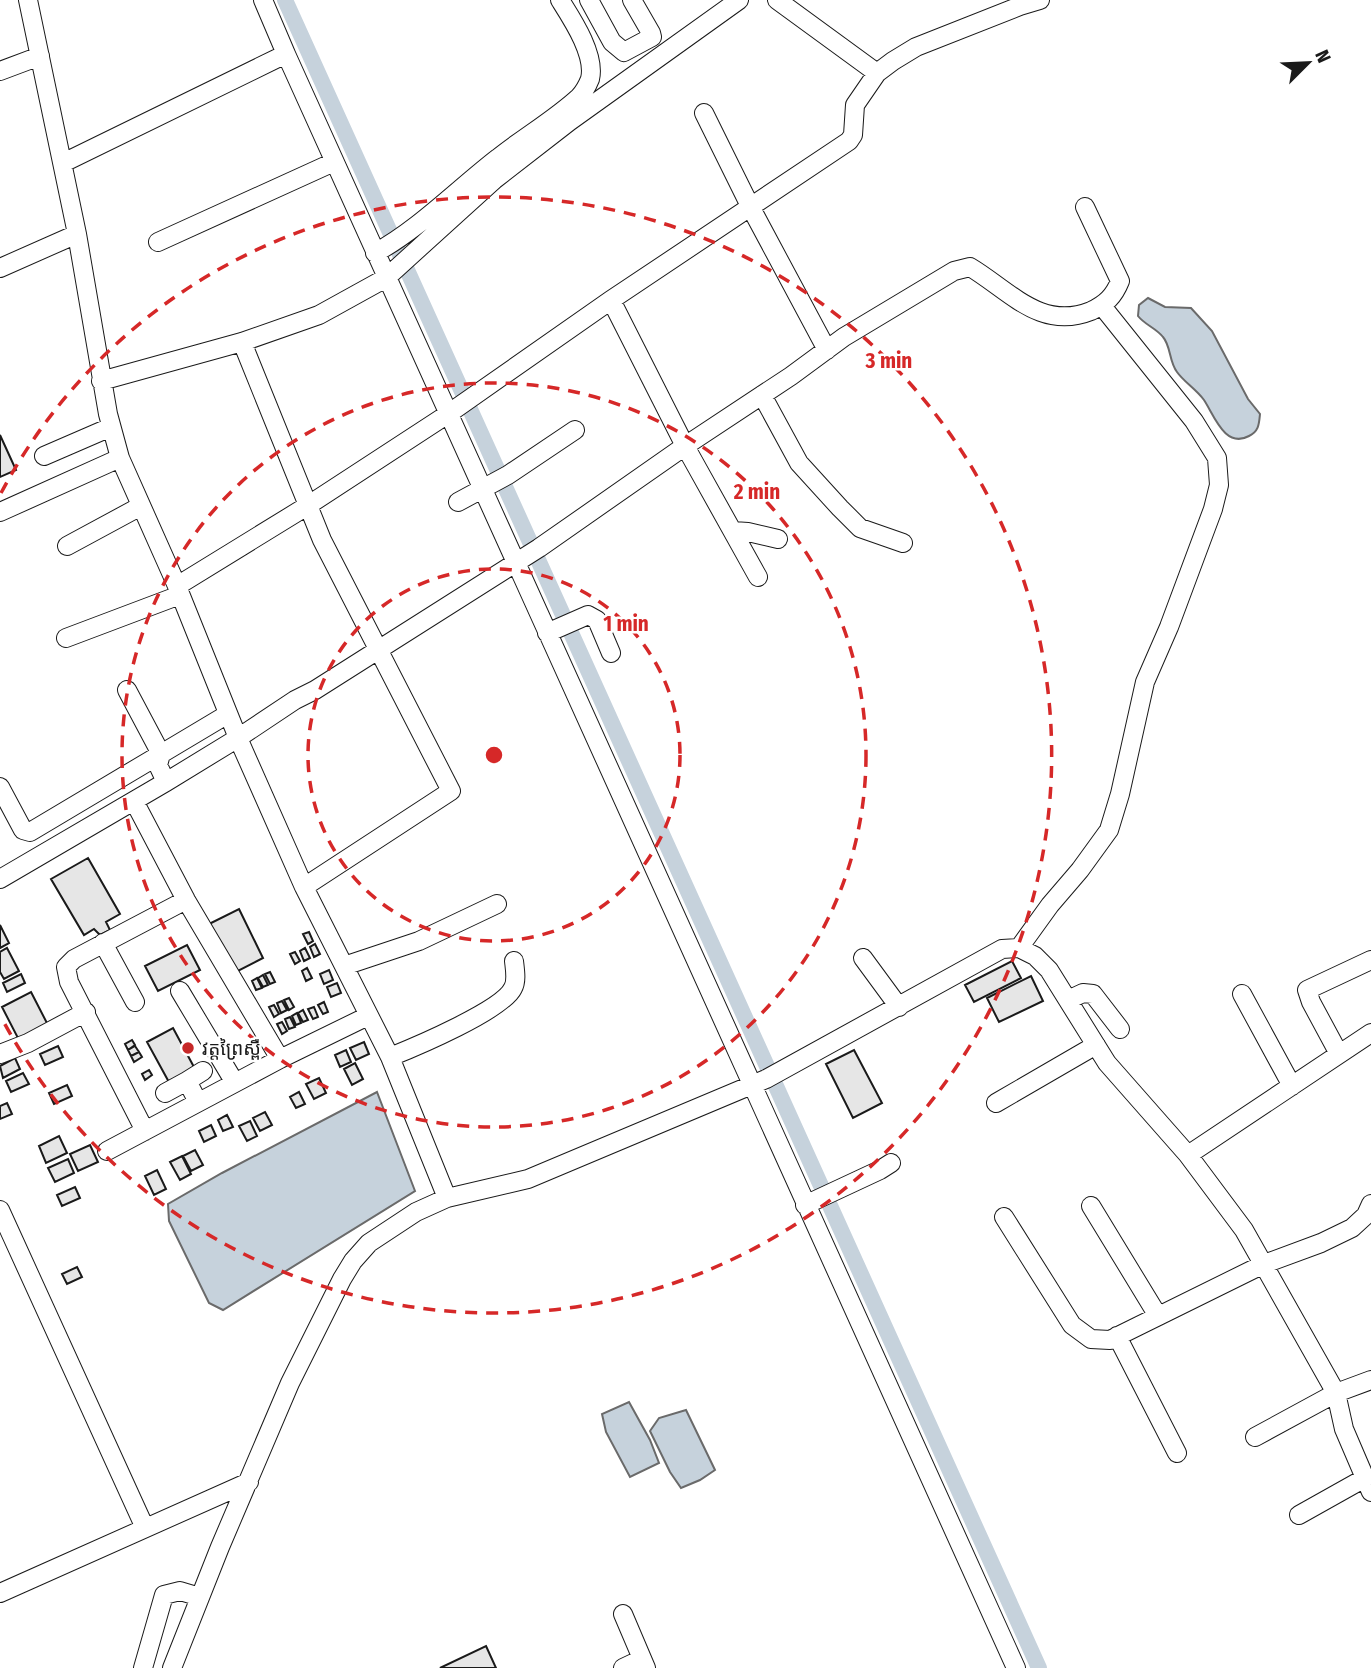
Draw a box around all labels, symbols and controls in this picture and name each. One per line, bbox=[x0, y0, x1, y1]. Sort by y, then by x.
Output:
north arrow bbox=[1273, 28, 1343, 98]
text: N bbox=[1310, 46, 1336, 66]
text: 3 min bbox=[865, 348, 912, 374]
text: 2 min bbox=[733, 479, 780, 505]
text: 1 min bbox=[603, 611, 649, 637]
centre of rings bbox=[482, 743, 506, 767]
place label: វត្តព្រៃស្ពឺ bbox=[202, 1037, 261, 1060]
marker: វត្តព្រៃស្ពឺ bbox=[180, 1040, 196, 1056]

